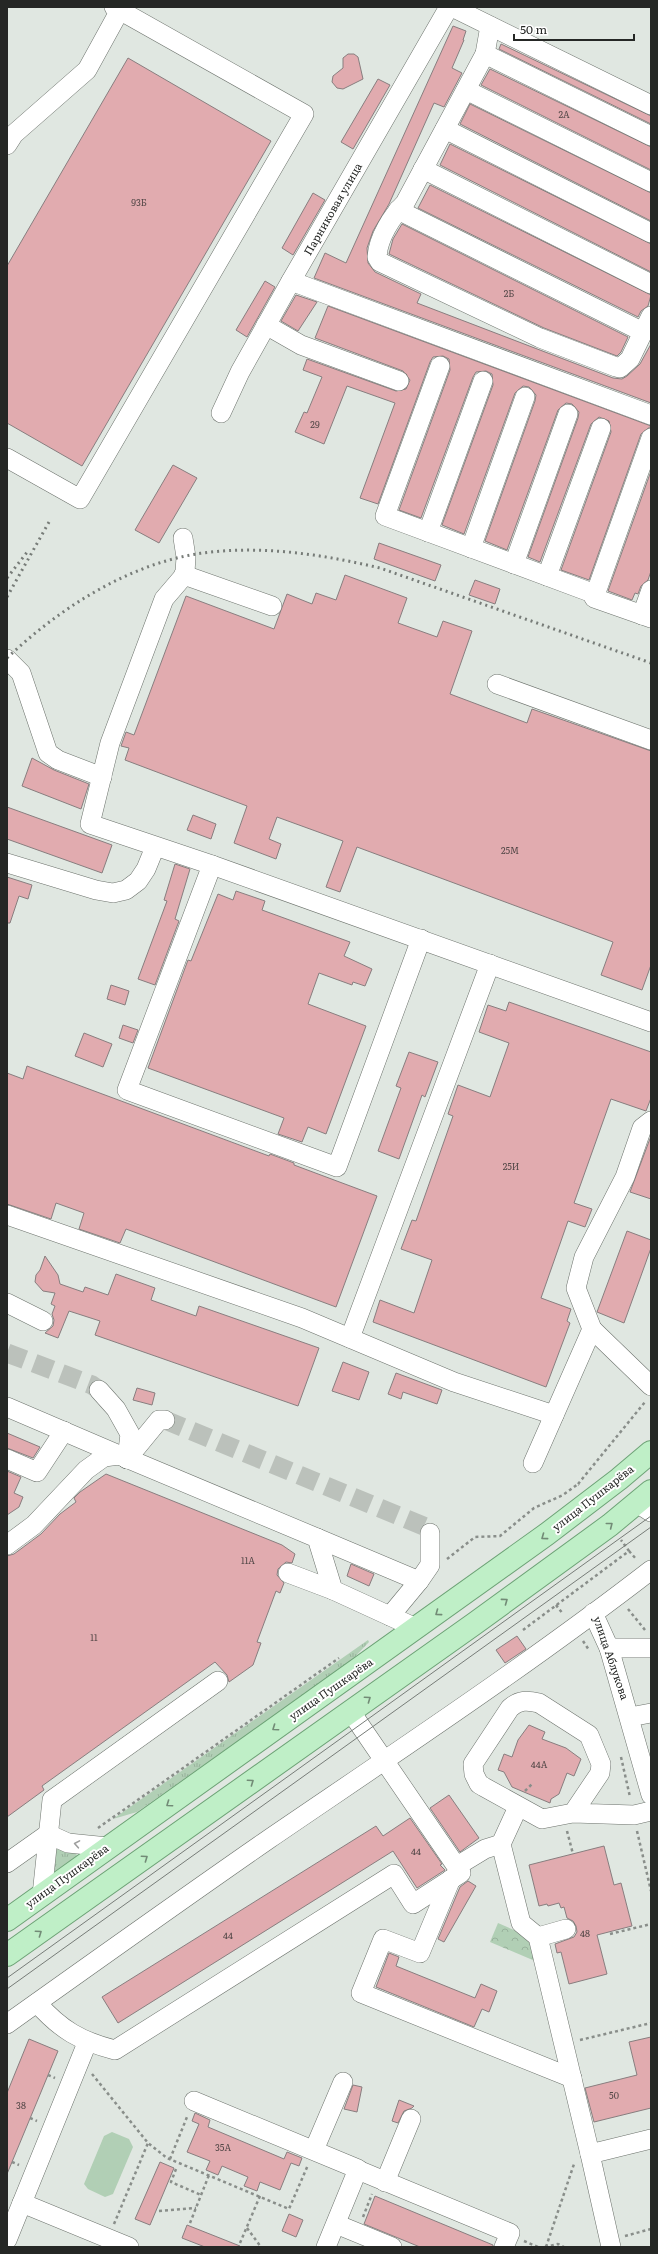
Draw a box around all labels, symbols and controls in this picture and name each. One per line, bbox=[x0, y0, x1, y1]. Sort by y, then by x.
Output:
scale bar bbox=[514, 16, 634, 42]
text: 50 m bbox=[520, 20, 547, 38]
house number: 2А bbox=[558, 107, 570, 121]
street label: Парниковая улица bbox=[299, 159, 365, 258]
house number: 93Б bbox=[131, 195, 147, 209]
house number: 2Б bbox=[504, 286, 514, 300]
house number: 29 bbox=[310, 417, 320, 431]
house number: 25М bbox=[501, 843, 519, 857]
house number: 25И bbox=[503, 1159, 519, 1173]
street label: улица Пушкарёва bbox=[548, 1460, 636, 1534]
one-way arrow bbox=[606, 1522, 613, 1529]
one-way arrow bbox=[541, 1532, 548, 1539]
house number: 11А bbox=[241, 1553, 255, 1567]
one-way arrow bbox=[501, 1598, 508, 1606]
one-way arrow bbox=[435, 1608, 442, 1616]
street label: улица Аблукова bbox=[590, 1614, 634, 1702]
house number: 11 bbox=[90, 1630, 98, 1644]
street label: улица Пушкарёва bbox=[285, 1653, 376, 1723]
one-way arrow bbox=[364, 1697, 371, 1704]
one-way arrow bbox=[272, 1723, 279, 1731]
house number: 44А bbox=[531, 1757, 548, 1771]
one-way arrow bbox=[247, 1779, 254, 1787]
one-way arrow bbox=[166, 1799, 173, 1807]
street label: улица Пушкарёва bbox=[22, 1840, 111, 1911]
one-way arrow bbox=[74, 1841, 80, 1849]
house number: 44 bbox=[411, 1844, 421, 1858]
one-way arrow bbox=[141, 1855, 148, 1863]
house number: 48 bbox=[580, 1926, 590, 1940]
house number: 44 bbox=[223, 1928, 233, 1942]
one-way arrow bbox=[35, 1930, 42, 1938]
house number: 50 bbox=[609, 2088, 619, 2102]
house number: 38 bbox=[16, 2098, 26, 2112]
house number: 35А bbox=[215, 2140, 231, 2154]

